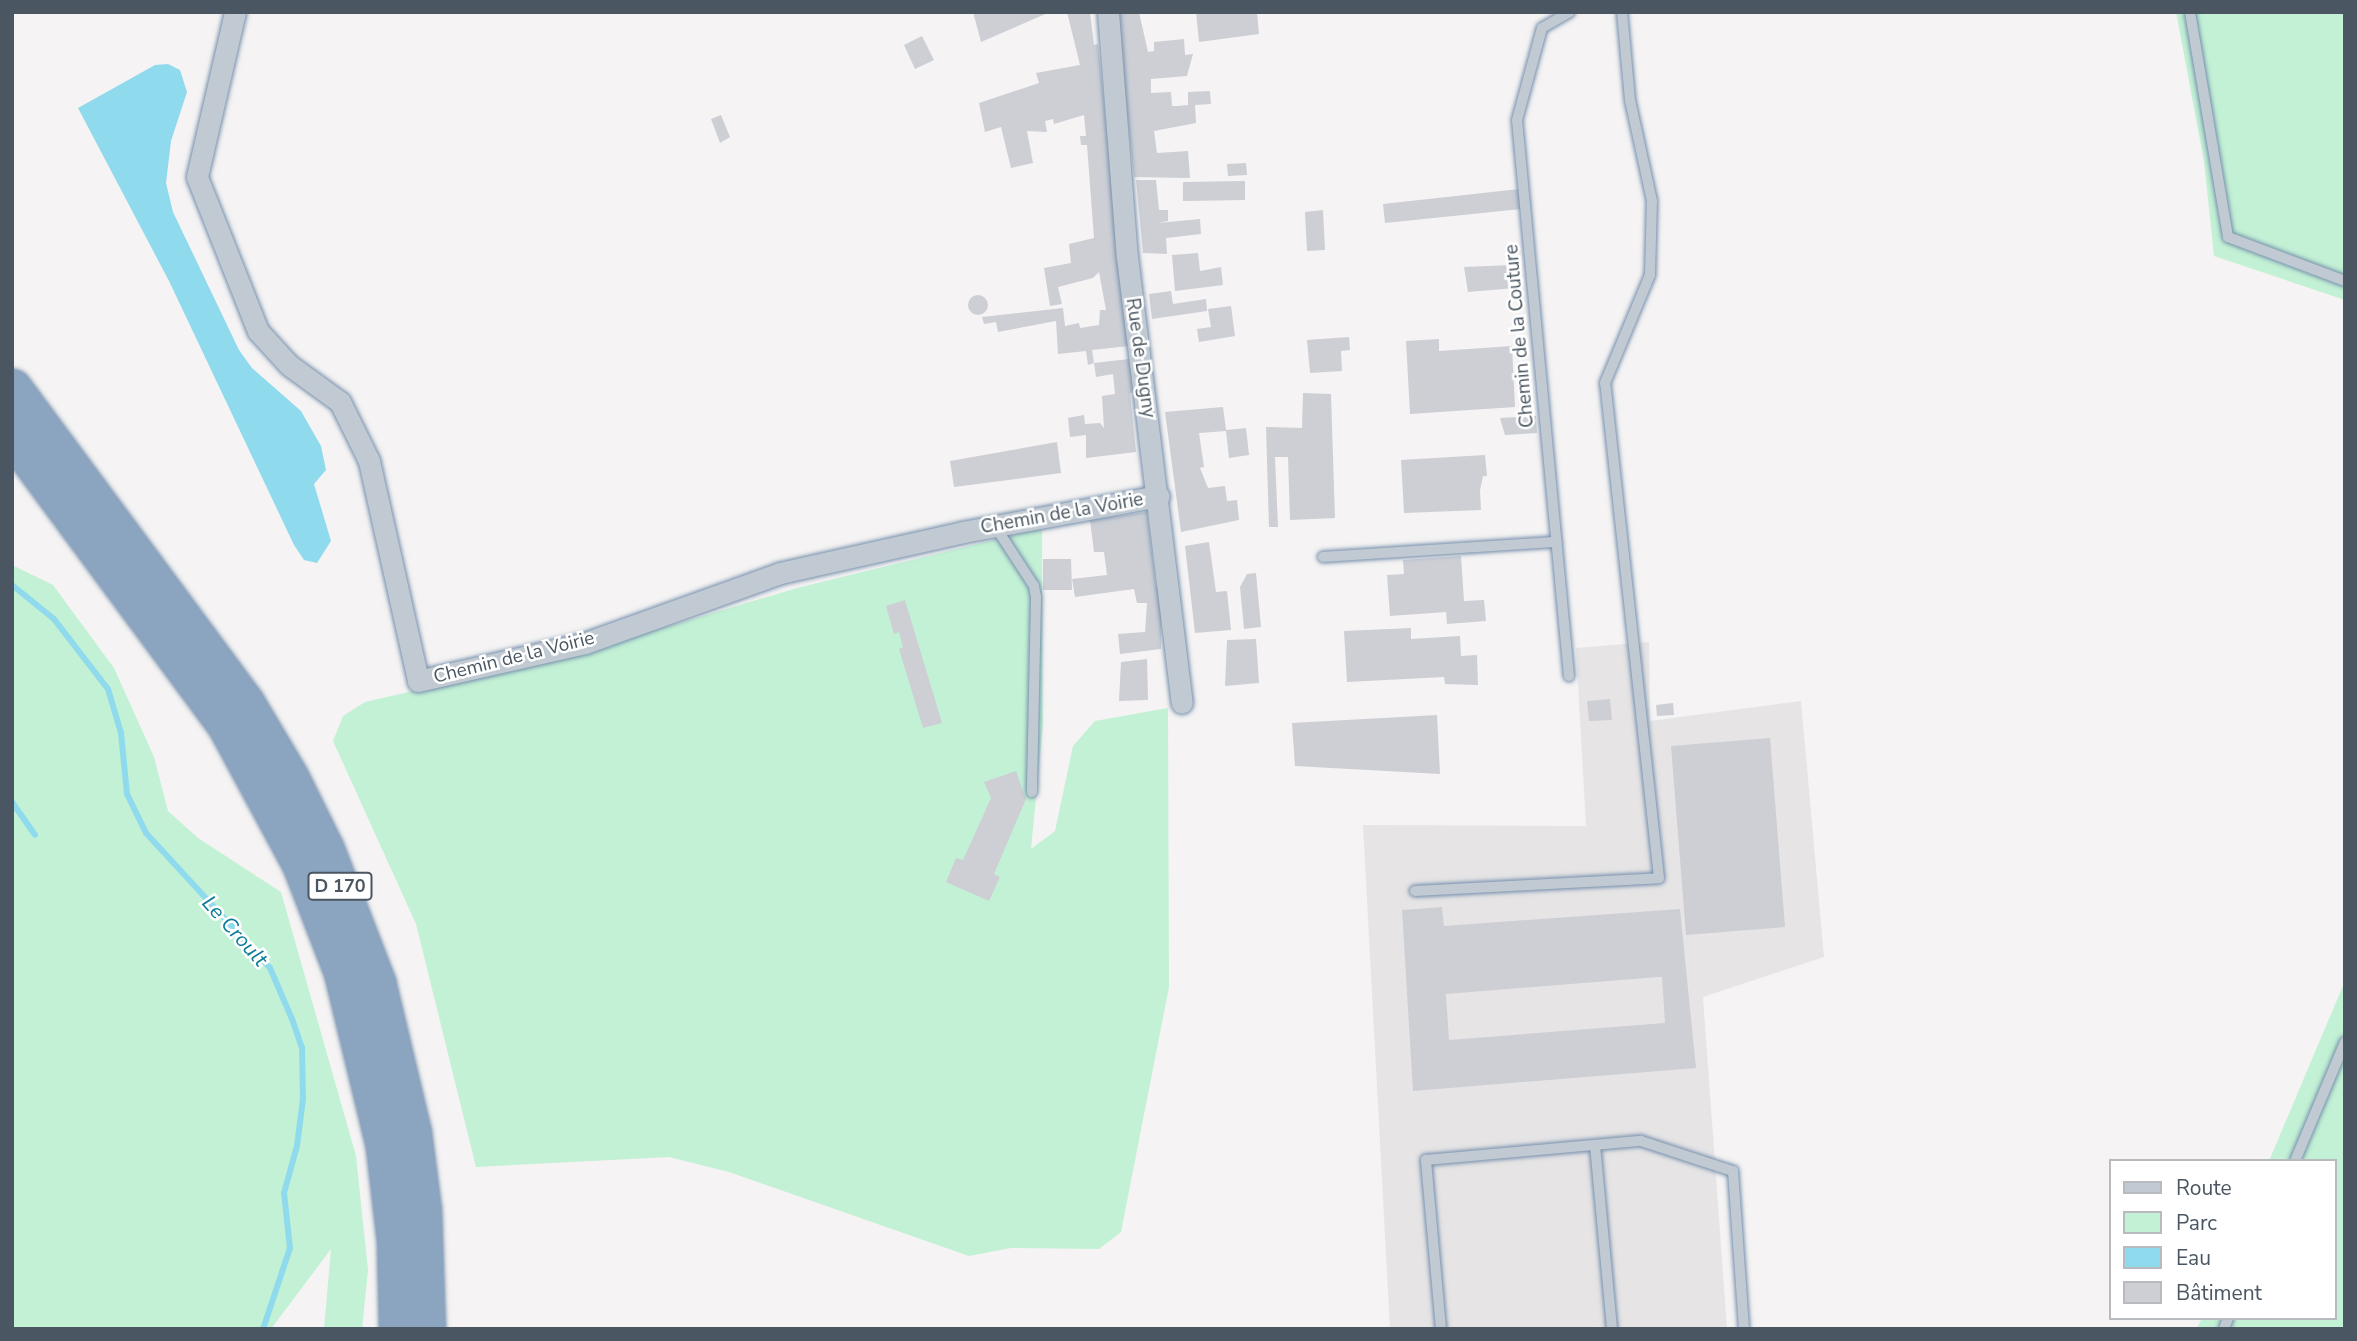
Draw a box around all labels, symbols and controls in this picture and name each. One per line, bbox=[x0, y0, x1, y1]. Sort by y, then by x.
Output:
street label: Chemin de la Couture bbox=[1501, 243, 1539, 429]
street label: Rue de Dugny bbox=[1120, 297, 1160, 419]
street label: Chemin de la Voirie bbox=[979, 488, 1145, 540]
street label: Chemin de la Voirie bbox=[431, 627, 597, 689]
road number: D 170 bbox=[307, 872, 373, 900]
water label: Le Croult bbox=[197, 891, 273, 971]
legend bbox=[2108, 1159, 2336, 1320]
text: Route bbox=[2176, 1174, 2232, 1202]
text: Parc bbox=[2176, 1209, 2217, 1237]
text: Eau bbox=[2176, 1244, 2211, 1272]
text: Bâtiment bbox=[2176, 1279, 2262, 1307]

